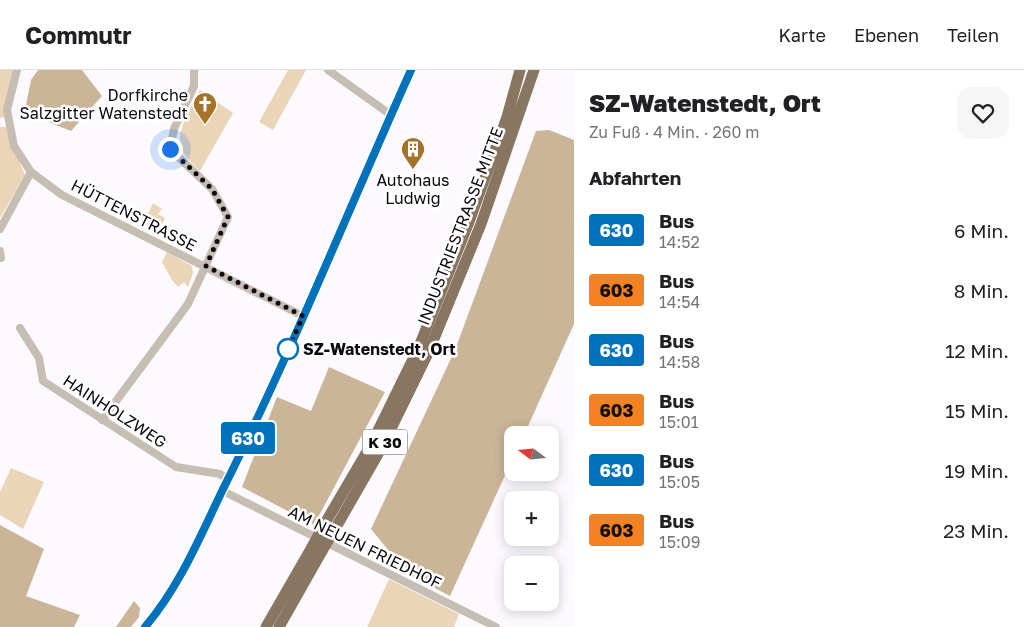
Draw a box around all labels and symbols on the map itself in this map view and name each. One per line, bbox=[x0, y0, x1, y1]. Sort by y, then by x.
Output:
place label: Dorfkirche Salzgitter Watenstedt bbox=[19, 85, 188, 123]
church icon: Dorfkirche Salzgitter Watenstedt bbox=[192, 91, 218, 125]
street label: INDUSTRIESTRASSE MITTE bbox=[413, 124, 507, 328]
building icon: Autohaus Ludwig bbox=[400, 136, 426, 170]
your location bbox=[158, 137, 183, 162]
place label: Autohaus Ludwig bbox=[376, 170, 450, 208]
street label: HÜTTENSTRASSE bbox=[68, 175, 200, 255]
marker: SZ-Watenstedt, Ort bbox=[277, 338, 299, 360]
place label: SZ-Watenstedt, Ort bbox=[303, 339, 456, 359]
street label: HAINHOLZWEG bbox=[59, 370, 171, 452]
line badge: 630 bbox=[219, 422, 277, 454]
north arrow bbox=[504, 426, 559, 481]
road number: K 30 bbox=[362, 430, 408, 454]
street label: AM NEUEN FRIEDHOF bbox=[285, 501, 445, 593]

